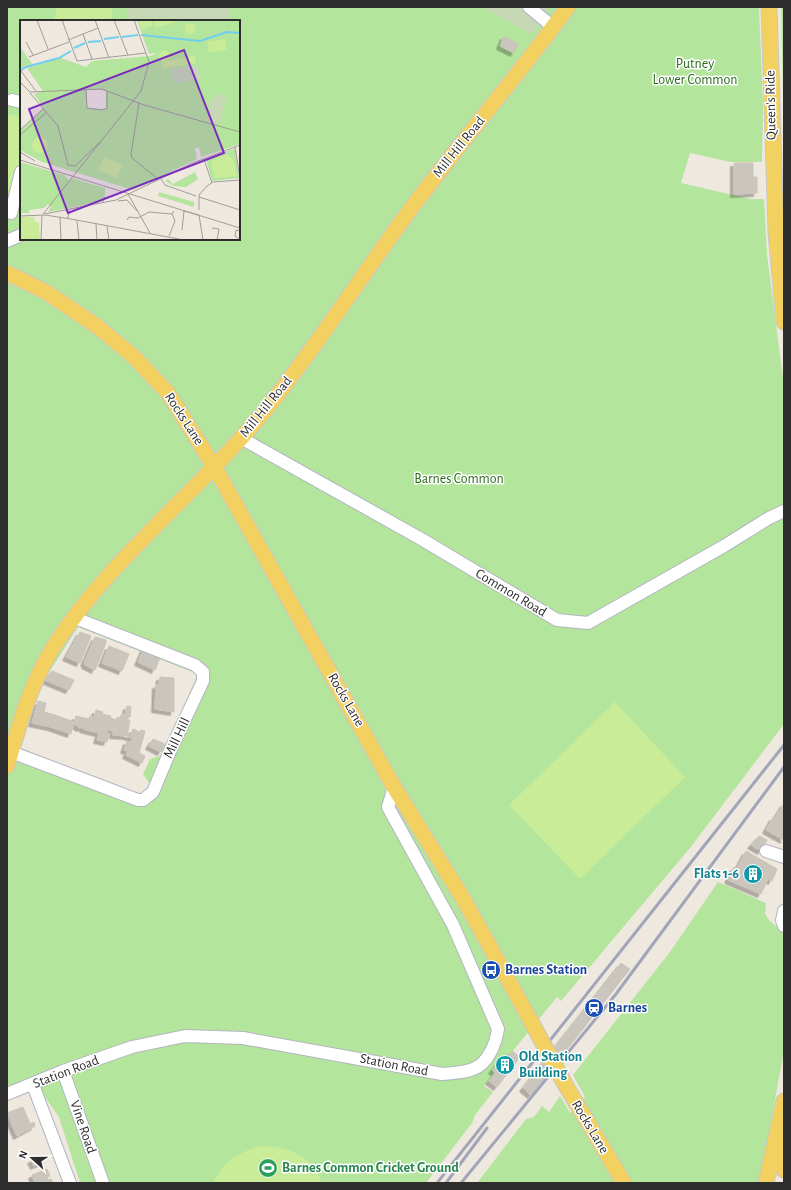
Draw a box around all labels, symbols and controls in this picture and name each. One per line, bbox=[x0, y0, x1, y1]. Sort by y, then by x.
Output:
inset map bbox=[20, 20, 240, 240]
park label: Putney Lower Common bbox=[653, 57, 737, 87]
street label: Queen's Ride bbox=[763, 70, 779, 140]
street label: Mill Hill Road bbox=[430, 114, 488, 180]
street label: Mill Hill Road bbox=[237, 374, 295, 440]
street label: Rocks Lane bbox=[162, 390, 206, 448]
park label: Barnes Common bbox=[414, 472, 504, 486]
street label: Common Road bbox=[473, 566, 549, 620]
street label: Rocks Lane bbox=[325, 671, 367, 729]
street label: Mill Hill bbox=[161, 715, 193, 761]
building icon: Flats 1-6 bbox=[742, 863, 764, 885]
place label: Flats 1-6 bbox=[694, 867, 739, 881]
bus stop icon: Barnes Station bbox=[480, 959, 502, 981]
place label: Barnes Station bbox=[505, 963, 587, 977]
station icon: Barnes bbox=[583, 997, 605, 1019]
place label: Barnes bbox=[608, 1001, 647, 1015]
place label: Old Station Building bbox=[519, 1050, 582, 1080]
street label: Station Road bbox=[359, 1051, 429, 1079]
street label: Station Road bbox=[31, 1053, 101, 1091]
building icon: Old Station Building bbox=[494, 1054, 516, 1076]
street label: Rocks Lane bbox=[569, 1098, 611, 1156]
street label: Vine Road bbox=[67, 1099, 99, 1155]
north arrow bbox=[12, 1138, 52, 1178]
text: N bbox=[17, 1149, 30, 1160]
sports icon: Barnes Common Cricket Ground bbox=[257, 1157, 279, 1179]
place label: Barnes Common Cricket Ground bbox=[282, 1161, 459, 1175]

